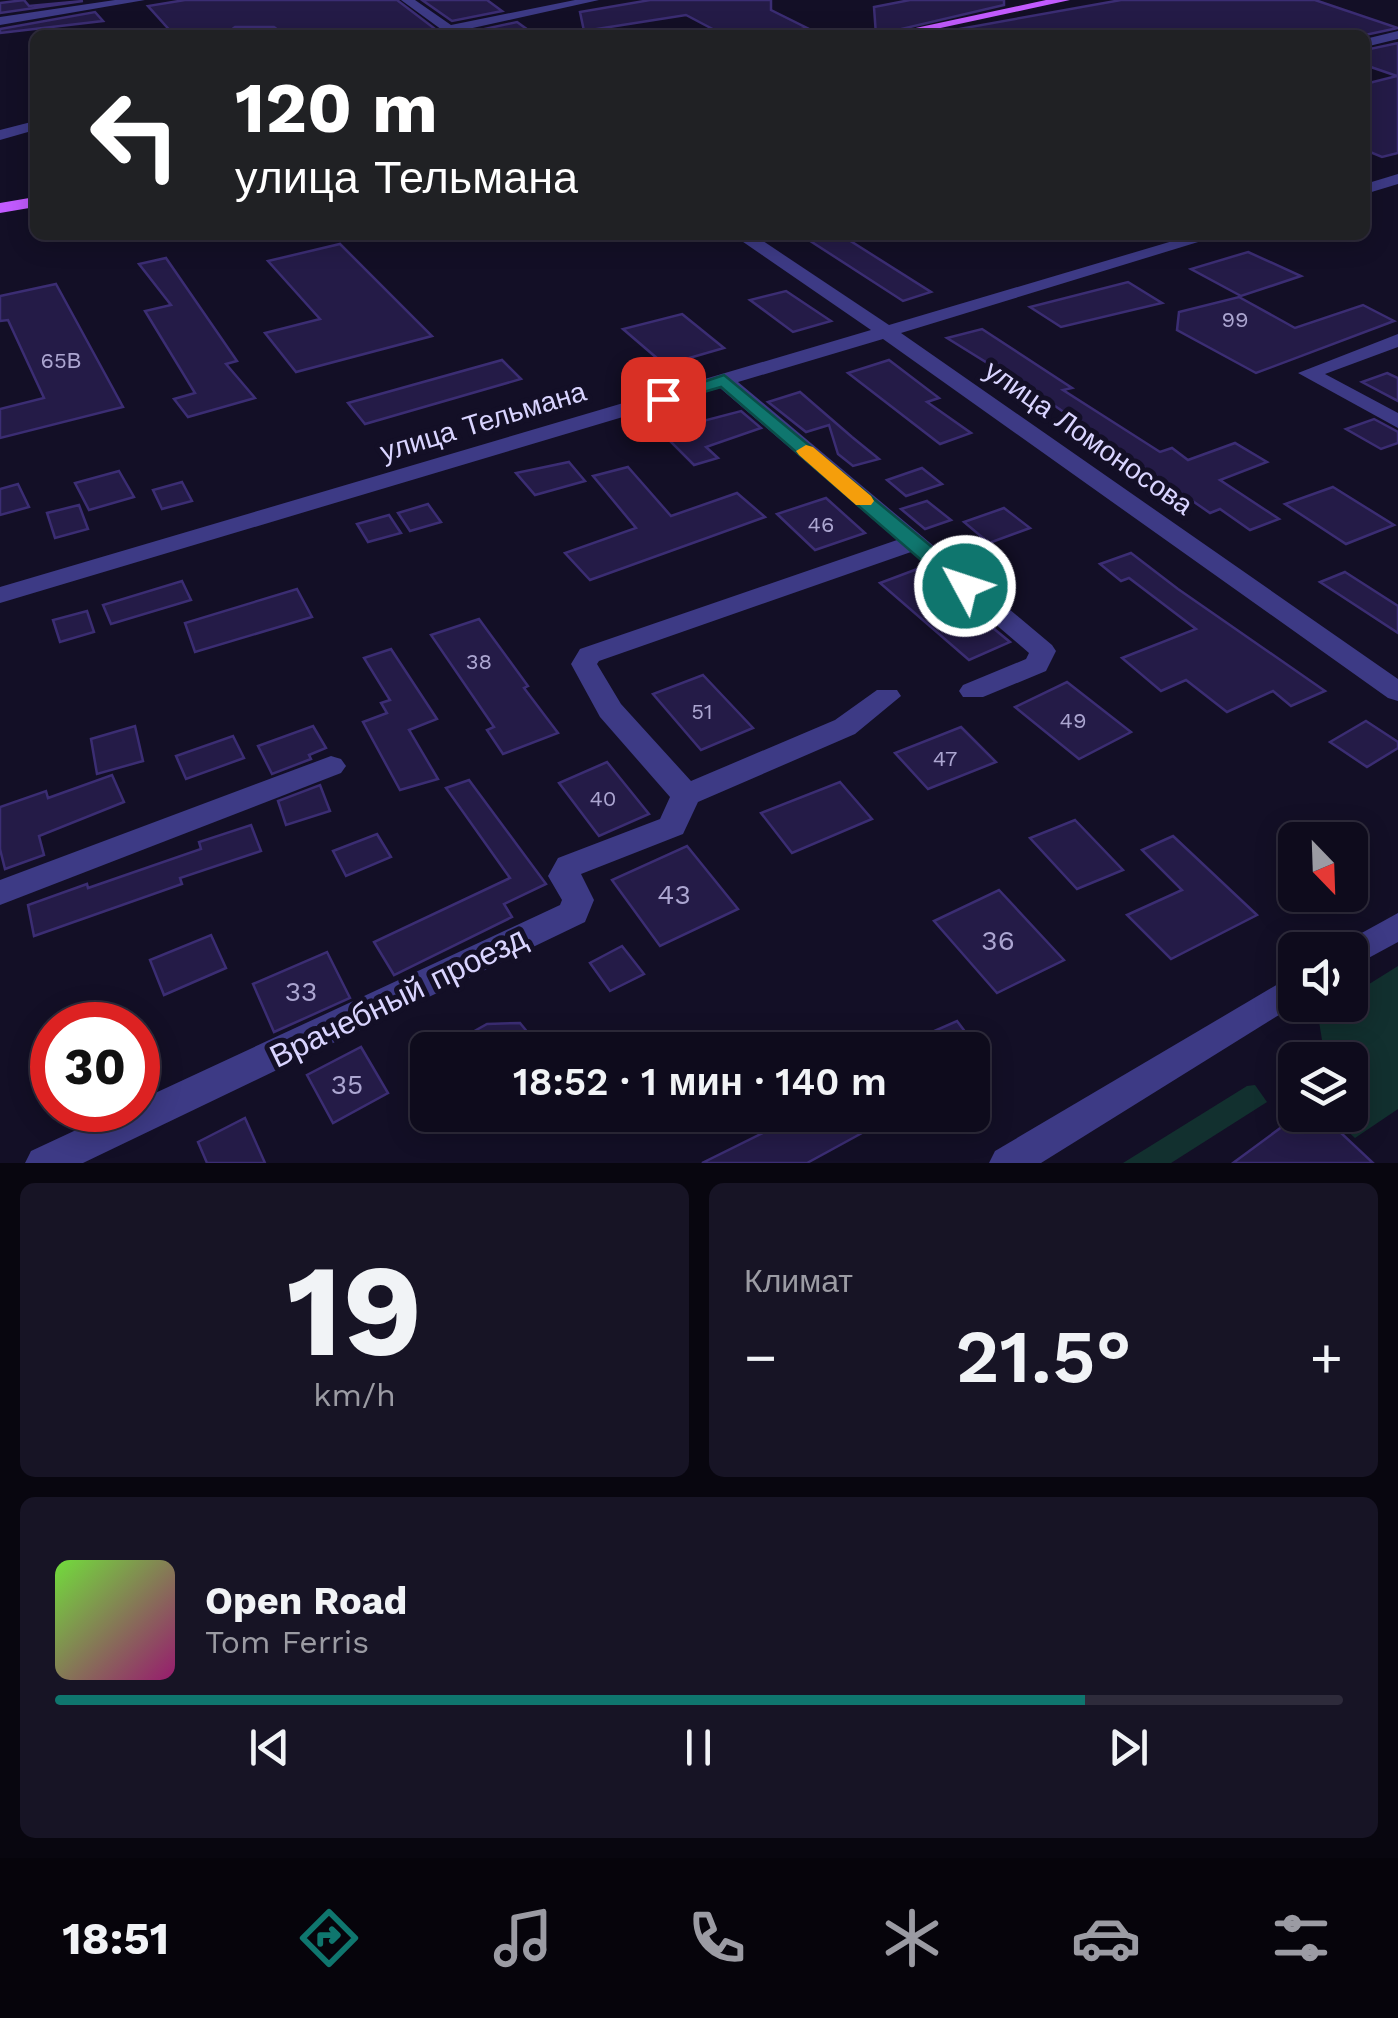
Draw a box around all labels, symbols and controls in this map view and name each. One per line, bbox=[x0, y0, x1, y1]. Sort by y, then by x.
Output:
text: 120 m bbox=[235, 67, 438, 149]
icon: left bbox=[70, 70, 200, 200]
text: улица Тельмана bbox=[235, 151, 578, 204]
house number: 99 bbox=[1221, 307, 1249, 332]
house number: 65В bbox=[41, 348, 81, 373]
street label: улица Ломоносова bbox=[978, 353, 1199, 522]
pin bbox=[621, 357, 706, 442]
icon: arrive bbox=[636, 372, 691, 427]
street label: улица Тельмана bbox=[376, 374, 590, 468]
house number: 46 bbox=[808, 512, 834, 537]
position arrow bbox=[913, 534, 1017, 638]
house number: 38 bbox=[466, 649, 492, 674]
house number: 51 bbox=[691, 699, 713, 724]
house number: 49 bbox=[1059, 708, 1087, 733]
house number: 47 bbox=[933, 746, 957, 771]
house number: 40 bbox=[589, 786, 617, 811]
north arrow bbox=[1278, 822, 1368, 912]
map controls bbox=[1278, 822, 1368, 1132]
house number: 43 bbox=[657, 878, 691, 911]
street label: Врачебный проезд bbox=[263, 918, 533, 1076]
house number: 36 bbox=[981, 924, 1015, 957]
button: sound bbox=[1278, 932, 1368, 1022]
house number: 33 bbox=[285, 975, 317, 1008]
speed limit sign: 30 bbox=[30, 1002, 160, 1132]
button: layers bbox=[1278, 1042, 1368, 1132]
text: 18:52 · 1 мин · 140 m bbox=[513, 1060, 887, 1104]
house number: 35 bbox=[331, 1068, 363, 1101]
text: 19 bbox=[286, 1234, 423, 1387]
text: Климат bbox=[744, 1262, 853, 1300]
text: 21.5° bbox=[955, 1312, 1132, 1400]
text: − bbox=[744, 1325, 777, 1389]
text: + bbox=[1310, 1325, 1343, 1389]
text: km/h bbox=[313, 1376, 396, 1414]
text: Open Road bbox=[205, 1579, 407, 1623]
text: Tom Ferris bbox=[205, 1623, 369, 1661]
icon: previous bbox=[242, 1720, 297, 1775]
icon: pause bbox=[671, 1720, 726, 1775]
icon: next bbox=[1101, 1720, 1156, 1775]
icon: directions bbox=[294, 1903, 364, 1973]
icon: music bbox=[488, 1903, 558, 1973]
icon: phone bbox=[682, 1903, 752, 1973]
icon: climate bbox=[877, 1903, 947, 1973]
icon: car bbox=[1071, 1903, 1141, 1973]
icon: filters bbox=[1266, 1903, 1336, 1973]
text: 18:51 bbox=[62, 1912, 169, 1965]

